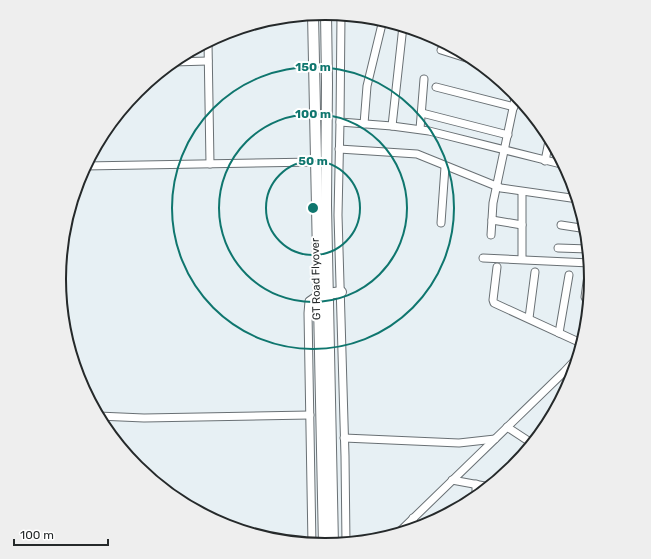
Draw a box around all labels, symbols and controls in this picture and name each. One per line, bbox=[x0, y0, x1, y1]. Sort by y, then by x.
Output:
text: 150 m bbox=[295, 60, 331, 74]
text: 100 m bbox=[295, 107, 331, 121]
text: 50 m bbox=[298, 154, 328, 168]
centre of rings bbox=[306, 201, 320, 215]
street label: GT Road Flyover bbox=[309, 237, 323, 320]
scale bar bbox=[14, 521, 108, 547]
text: 100 m bbox=[20, 528, 54, 542]

